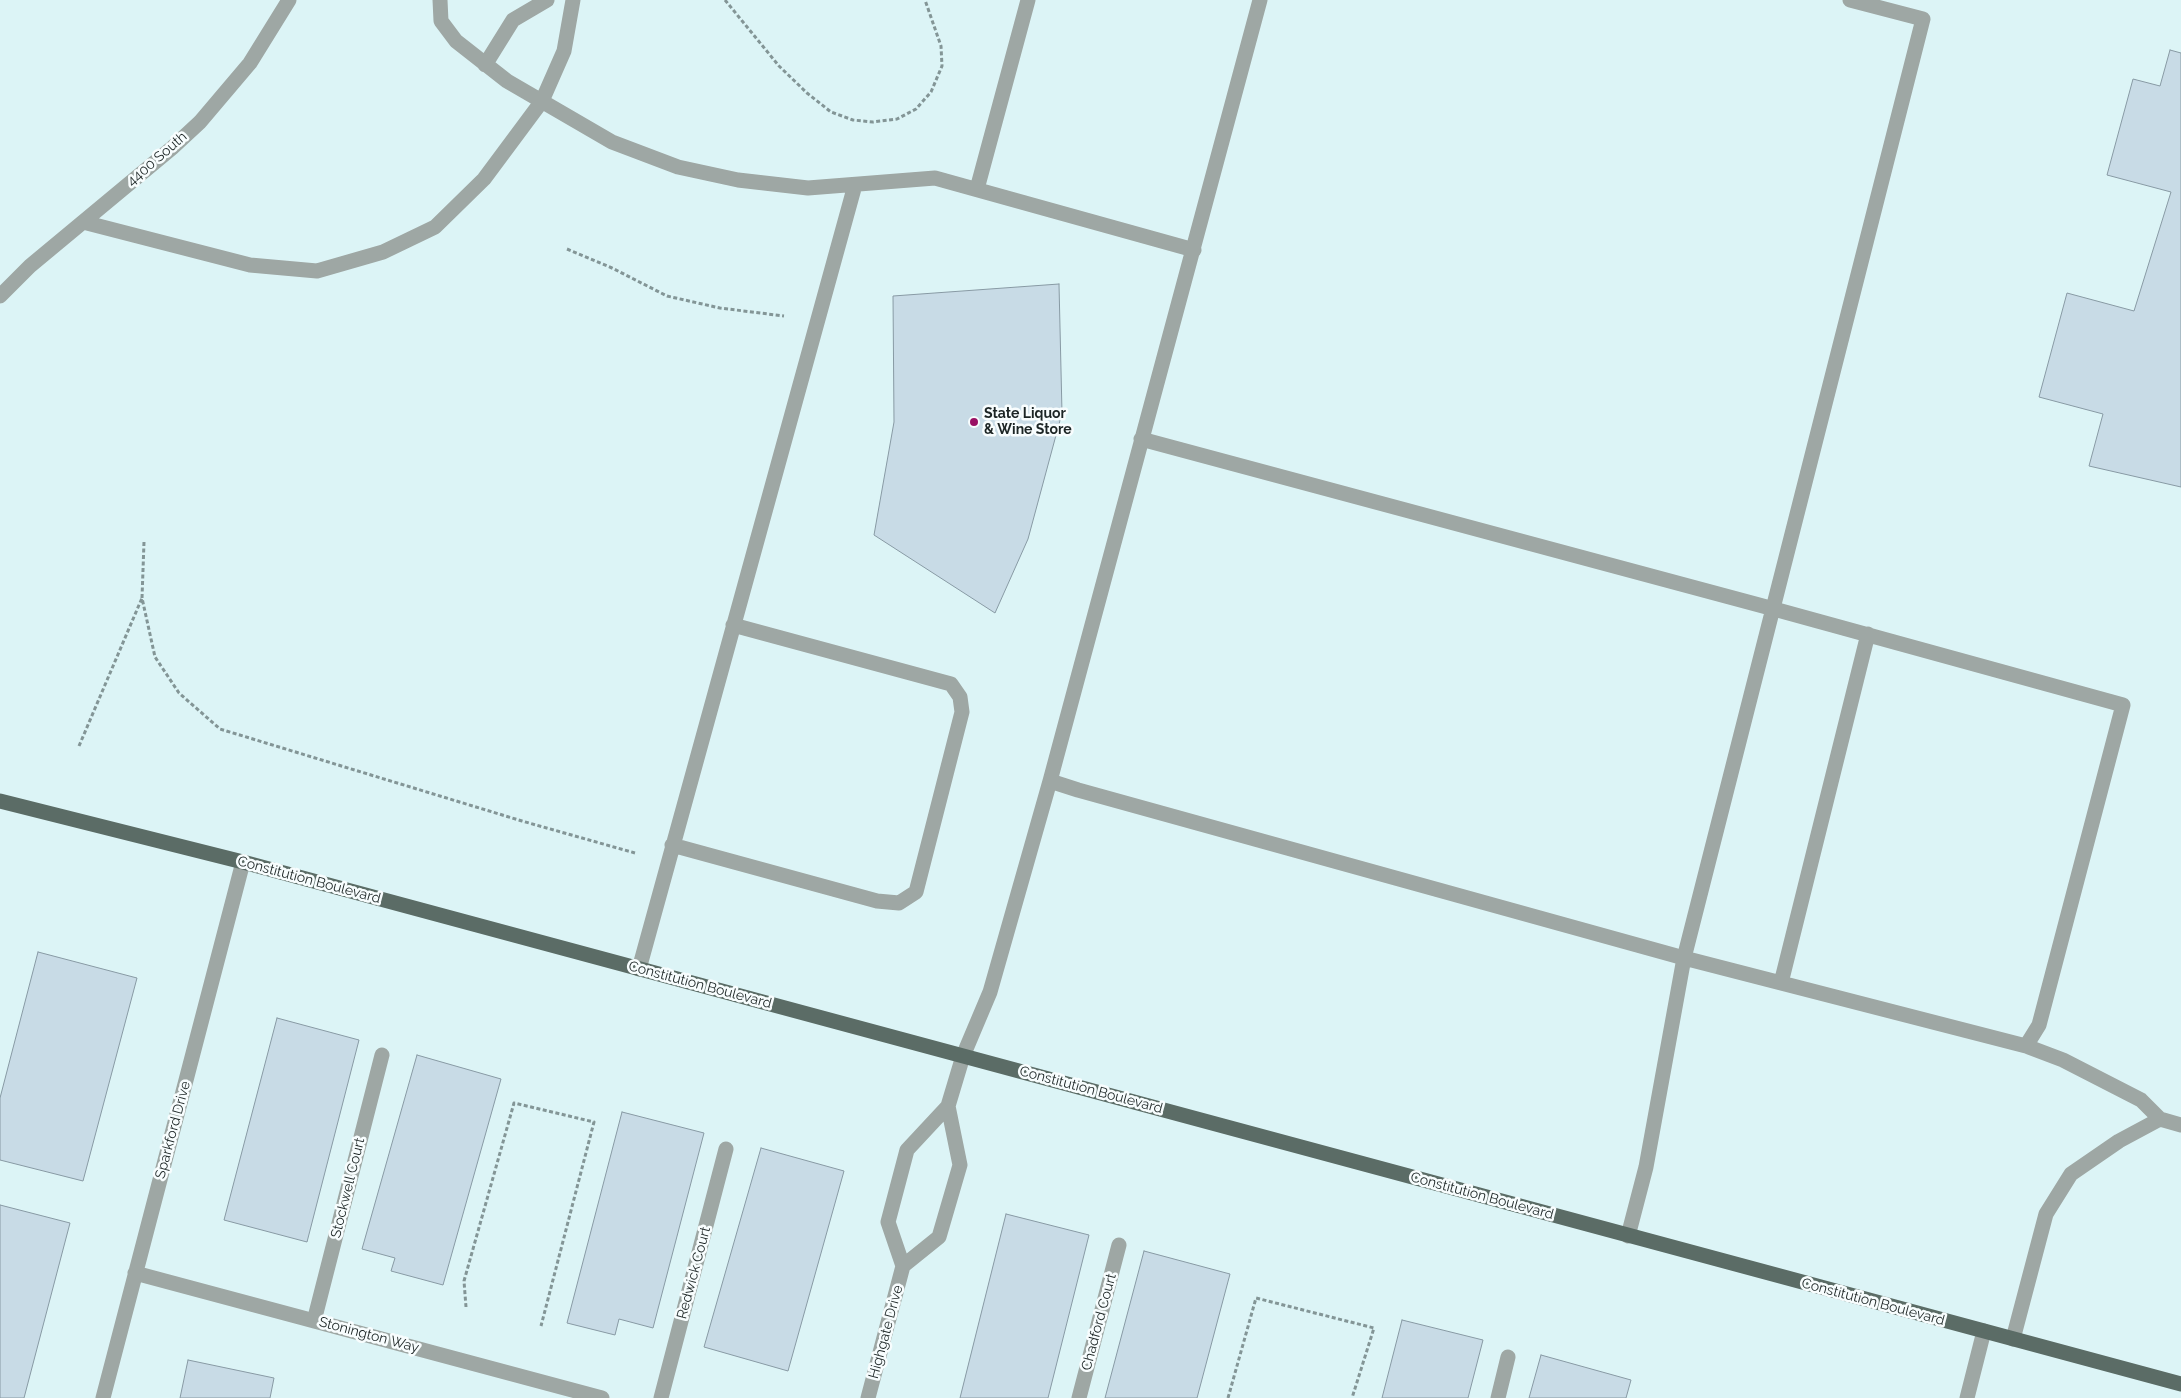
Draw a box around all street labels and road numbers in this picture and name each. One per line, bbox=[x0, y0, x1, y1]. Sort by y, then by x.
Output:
street label: 4400 South bbox=[124, 128, 190, 190]
street label: Constitution Boulevard bbox=[236, 853, 382, 907]
street label: Constitution Boulevard bbox=[627, 958, 773, 1012]
street label: Constitution Boulevard bbox=[1018, 1063, 1164, 1117]
street label: Sparkford Drive bbox=[152, 1079, 194, 1181]
street label: Stockwell Court bbox=[327, 1136, 369, 1240]
street label: Constitution Boulevard bbox=[1409, 1169, 1555, 1223]
street label: Redwick Court bbox=[674, 1225, 714, 1321]
street label: Chadford Court bbox=[1078, 1272, 1120, 1372]
street label: Constitution Boulevard bbox=[1800, 1275, 1946, 1329]
street label: Highgate Drive bbox=[865, 1283, 907, 1381]
street label: Stonington Way bbox=[317, 1314, 421, 1356]

